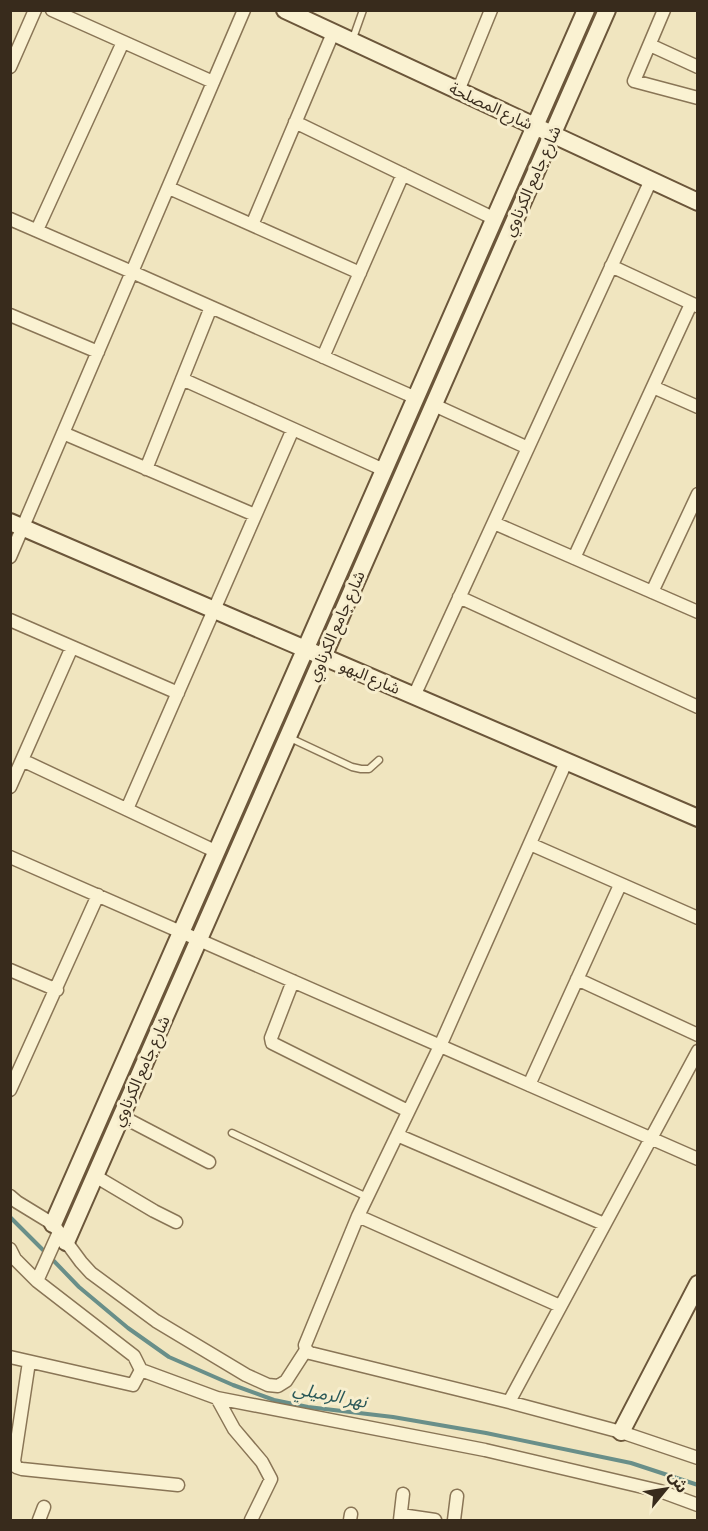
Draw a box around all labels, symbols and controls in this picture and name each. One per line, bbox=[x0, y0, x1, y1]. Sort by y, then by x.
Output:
street label: شارع المصلحة bbox=[445, 78, 536, 136]
street label: شارع جامع الكرناوي bbox=[499, 123, 568, 240]
street label: شارع جامع الكرناوي bbox=[303, 568, 372, 685]
street label: شارع البهو bbox=[336, 656, 403, 701]
street label: شارع جامع الكرناوي bbox=[108, 1013, 177, 1130]
water label: نهر الرميلي bbox=[291, 1377, 371, 1416]
north arrow bbox=[636, 1459, 696, 1519]
text: ش bbox=[665, 1468, 692, 1496]

